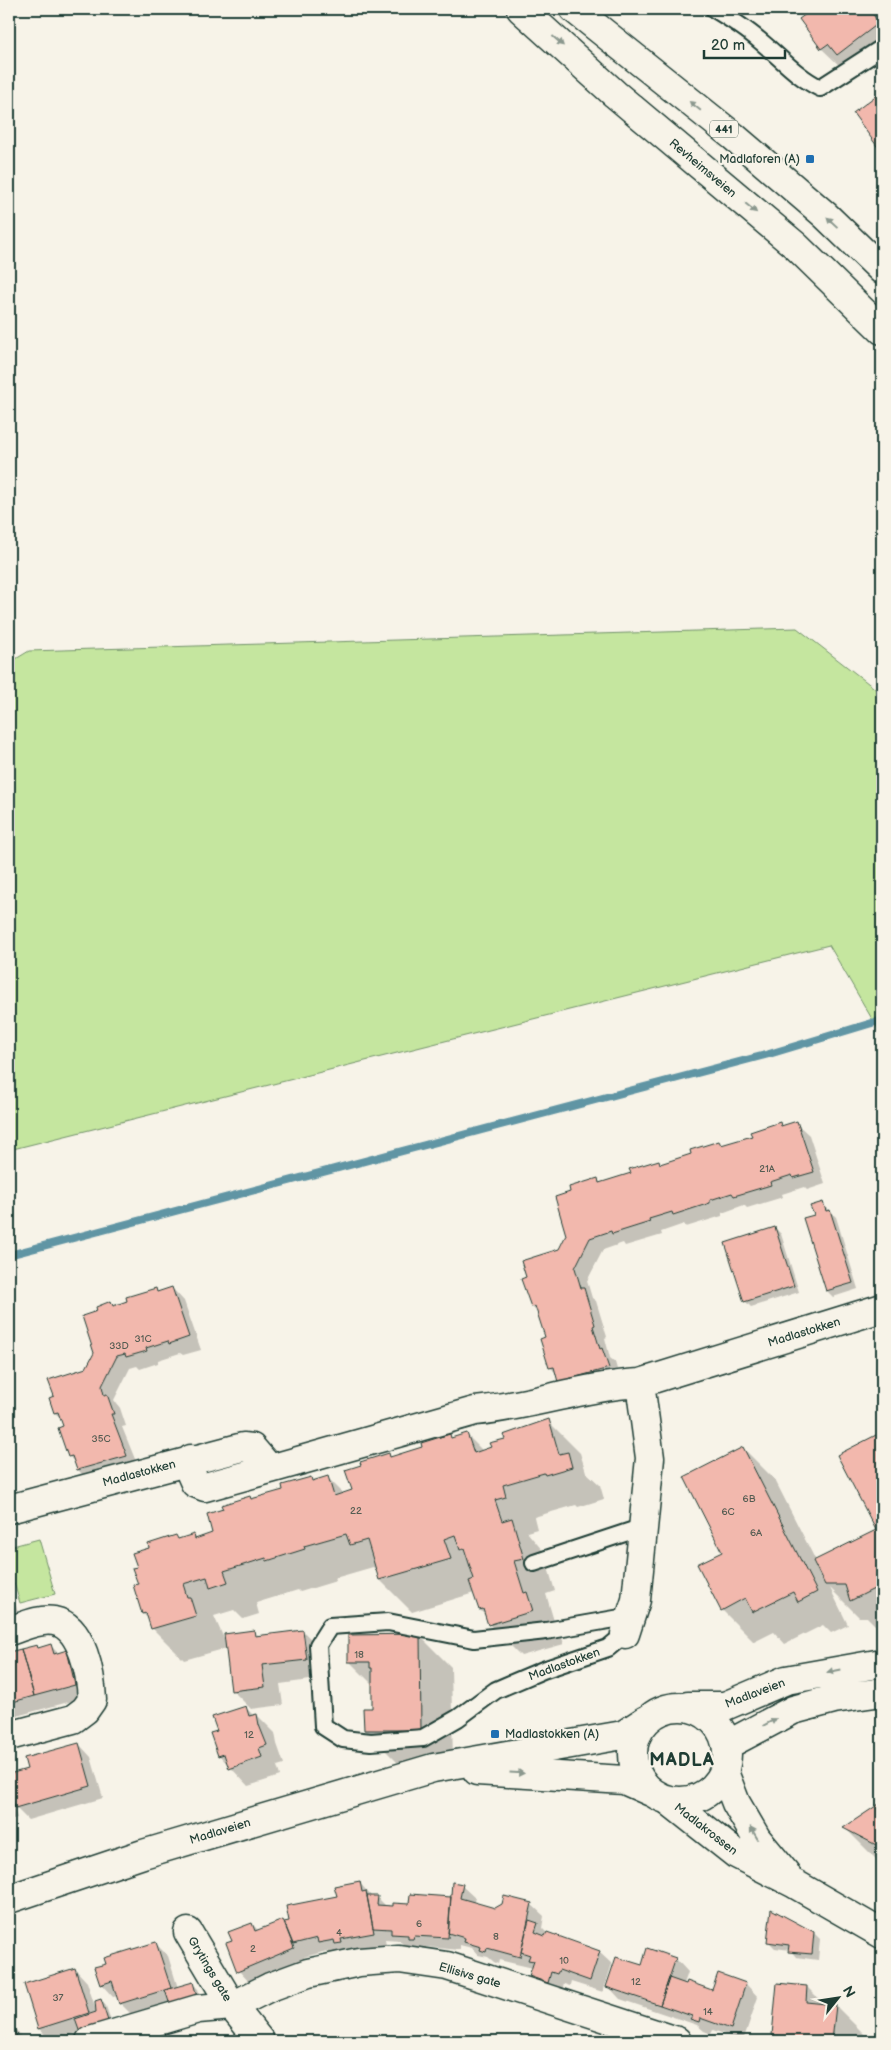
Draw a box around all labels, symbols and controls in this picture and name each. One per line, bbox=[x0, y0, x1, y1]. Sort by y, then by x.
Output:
scale bar bbox=[704, 28, 785, 60]
one-way arrow bbox=[551, 36, 564, 47]
text: 20 m bbox=[711, 36, 745, 55]
one-way arrow bbox=[689, 100, 702, 111]
road number: 441 bbox=[710, 120, 738, 138]
street label: Revheimsveien bbox=[666, 136, 740, 201]
place label: Madlaforen (A) bbox=[719, 152, 800, 167]
marker: Madlaforen (A) bbox=[804, 153, 816, 165]
one-way arrow bbox=[744, 203, 757, 214]
one-way arrow bbox=[827, 216, 839, 228]
house number: 21A bbox=[759, 1163, 776, 1175]
street label: Madlastokken bbox=[766, 1314, 842, 1351]
house number: 31C bbox=[134, 1333, 152, 1345]
house number: 33D bbox=[109, 1340, 129, 1352]
house number: 35C bbox=[92, 1433, 111, 1445]
street label: Madlastokken bbox=[101, 1456, 177, 1490]
house number: 6B bbox=[743, 1493, 756, 1505]
house number: 22 bbox=[350, 1505, 362, 1517]
house number: 6C bbox=[721, 1506, 735, 1518]
house number: 6A bbox=[750, 1527, 763, 1539]
street label: Madlastokken bbox=[526, 1645, 602, 1684]
house number: 18 bbox=[354, 1649, 364, 1661]
one-way arrow bbox=[827, 1667, 842, 1675]
street label: Madlaveien bbox=[723, 1675, 787, 1712]
one-way arrow bbox=[763, 1718, 777, 1726]
place label: Madlastokken (A) bbox=[505, 1727, 599, 1742]
marker: Madlastokken (A) bbox=[489, 1728, 501, 1740]
house number: 12 bbox=[244, 1729, 254, 1741]
district label: MADLA bbox=[649, 1750, 715, 1771]
one-way arrow bbox=[509, 1770, 525, 1778]
street label: Madlakrossen bbox=[671, 1800, 740, 1859]
street label: Madlaveien bbox=[188, 1815, 253, 1848]
one-way arrow bbox=[749, 1826, 758, 1840]
house number: 6 bbox=[416, 1918, 422, 1930]
house number: 4 bbox=[336, 1927, 342, 1939]
house number: 8 bbox=[493, 1931, 499, 1943]
street label: Grytings gate bbox=[184, 1934, 235, 2004]
house number: 2 bbox=[250, 1943, 256, 1955]
house number: 10 bbox=[559, 1955, 569, 1967]
street label: Ellisivs gate bbox=[437, 1960, 502, 1991]
north arrow bbox=[814, 1972, 864, 2022]
house number: 12 bbox=[631, 1976, 641, 1988]
text: N bbox=[839, 1983, 859, 2001]
house number: 37 bbox=[52, 1992, 64, 2004]
house number: 14 bbox=[703, 2006, 713, 2018]

